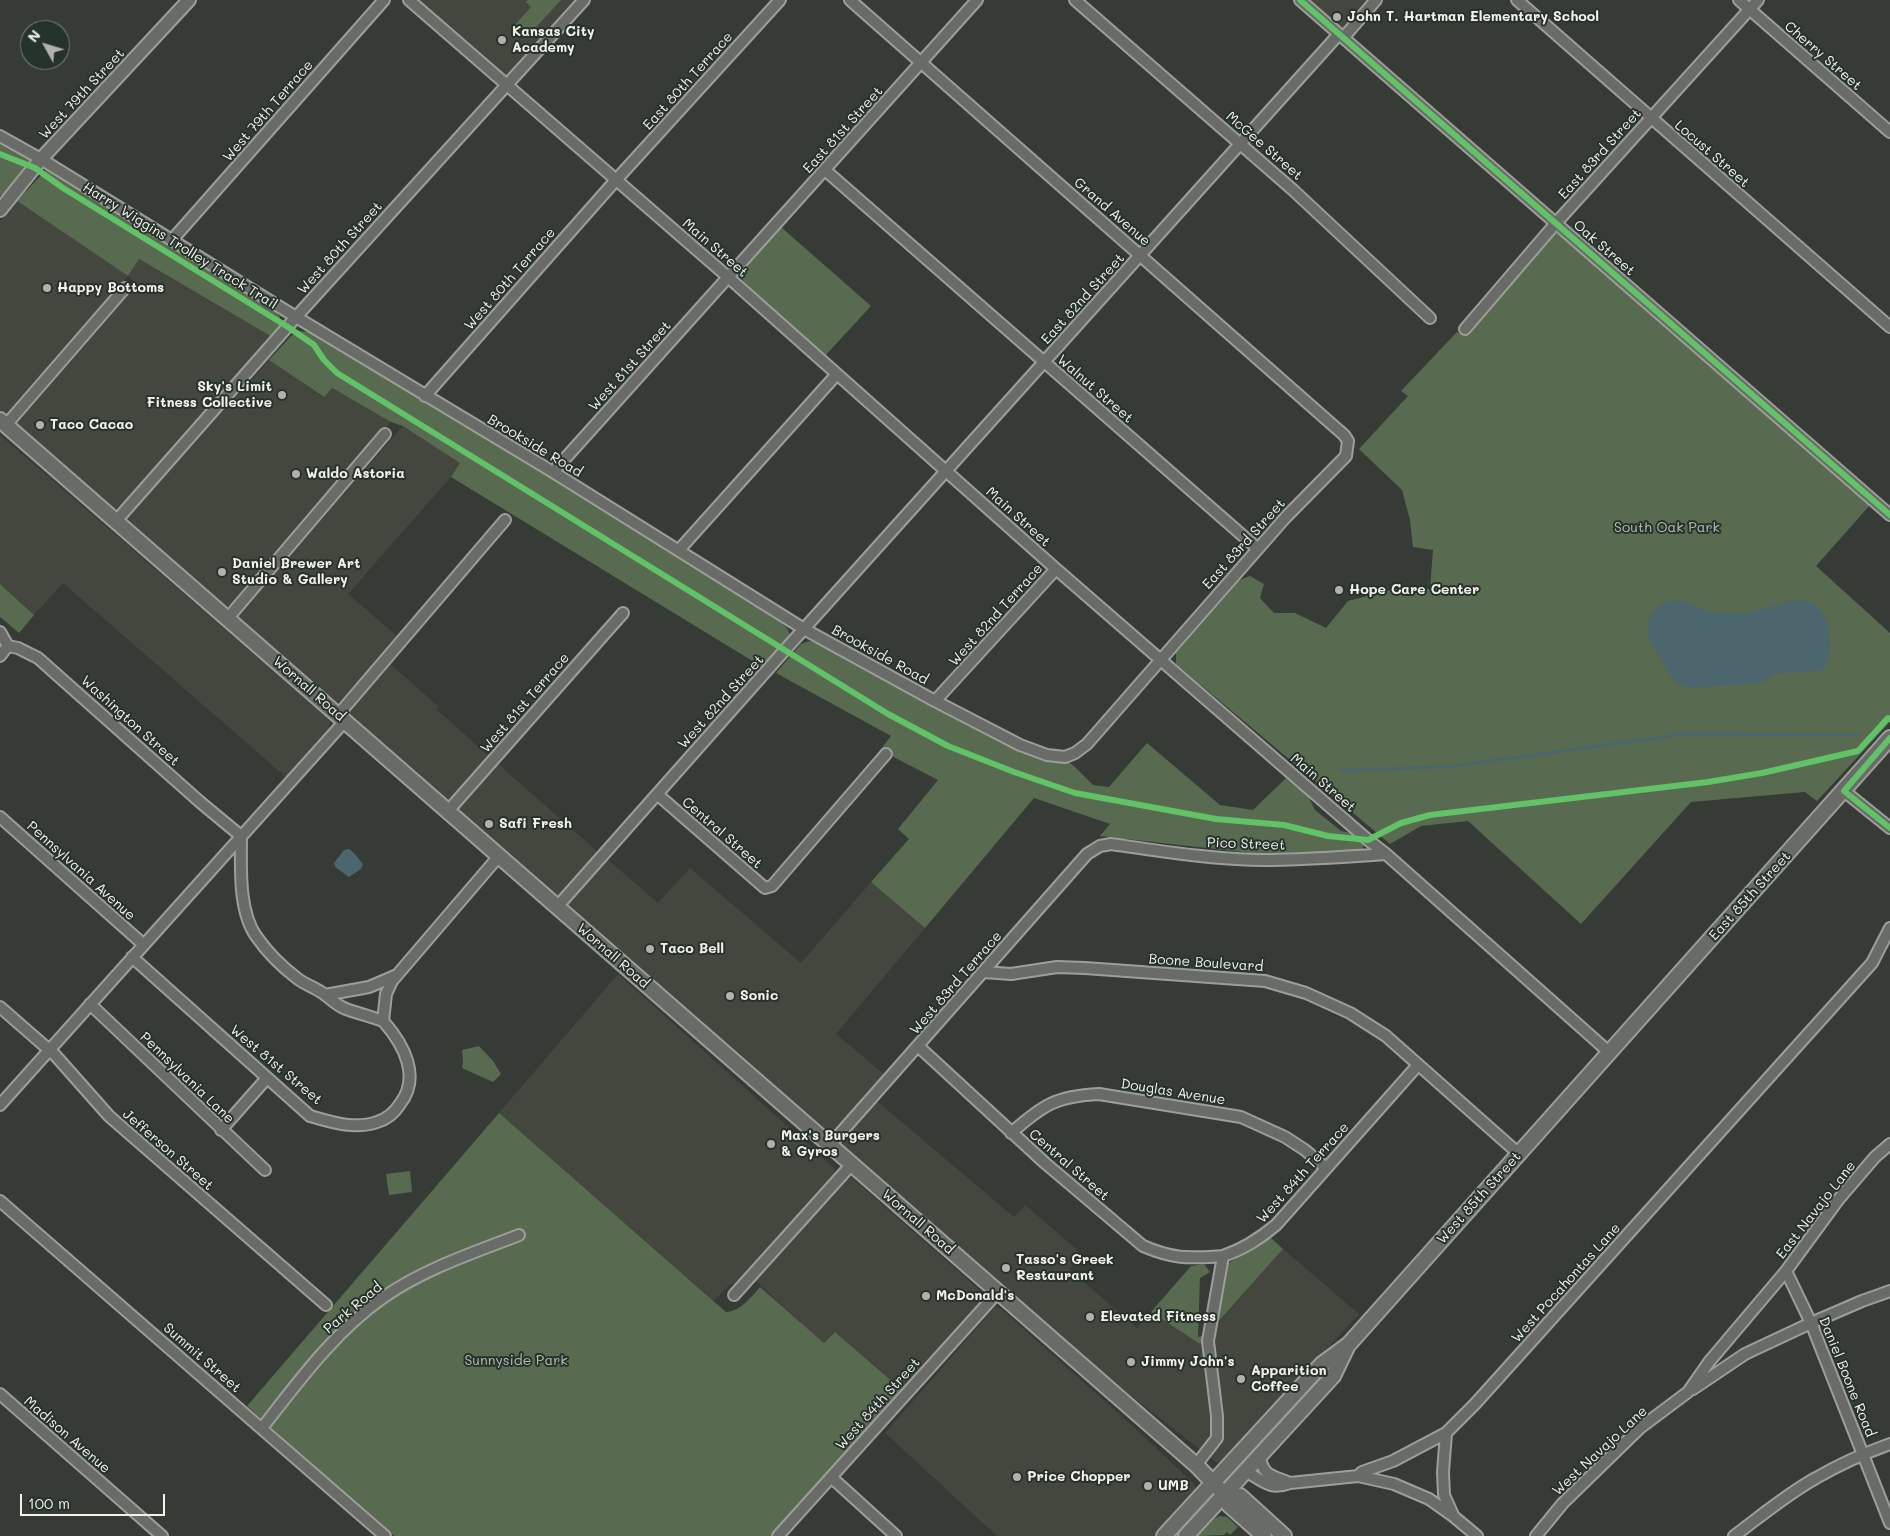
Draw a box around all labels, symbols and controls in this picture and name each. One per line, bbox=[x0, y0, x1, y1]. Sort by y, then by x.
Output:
place label: John T. Hartman Elementary School bbox=[1347, 9, 1599, 25]
marker: John T. Hartman Elementary School bbox=[1331, 11, 1343, 23]
street label: Cherry Street bbox=[1781, 18, 1865, 94]
north arrow bbox=[20, 20, 70, 70]
place label: Kansas City Academy bbox=[512, 24, 595, 56]
text: N bbox=[23, 26, 44, 46]
street label: East 80th Terrace bbox=[640, 29, 736, 133]
marker: Kansas City Academy bbox=[496, 34, 508, 46]
street label: West 79th Street bbox=[36, 45, 128, 143]
street label: West 79th Terrace bbox=[219, 57, 317, 165]
street label: East 81st Street bbox=[800, 83, 886, 177]
street label: East 83rd Street bbox=[1555, 105, 1645, 203]
street label: McGee Street bbox=[1222, 108, 1306, 184]
street label: Locust Street bbox=[1671, 117, 1753, 191]
street label: Grand Avenue bbox=[1070, 174, 1154, 250]
street label: Harry Wiggins Trolley Track Trail bbox=[80, 179, 280, 313]
street label: West 80th Street bbox=[294, 198, 386, 298]
street label: Main Street bbox=[679, 215, 751, 281]
street label: Oak Street bbox=[1570, 217, 1638, 279]
street label: West 80th Terrace bbox=[461, 224, 559, 334]
street label: East 82nd Street bbox=[1038, 250, 1128, 348]
place label: Happy Bottoms bbox=[57, 280, 164, 296]
marker: Happy Bottoms bbox=[41, 282, 53, 294]
street label: West 81st Street bbox=[585, 318, 675, 414]
street label: Walnut Street bbox=[1054, 351, 1136, 427]
place label: Sky's Limit Fitness Collective bbox=[147, 379, 272, 412]
marker: Sky's Limit Fitness Collective bbox=[276, 389, 288, 401]
street label: Brookside Road bbox=[484, 411, 586, 481]
place label: Taco Cacao bbox=[50, 417, 133, 433]
marker: Taco Cacao bbox=[34, 419, 46, 431]
place label: Waldo Astoria bbox=[306, 466, 405, 482]
marker: Waldo Astoria bbox=[290, 468, 302, 480]
street label: Main Street bbox=[982, 484, 1054, 550]
street label: East 83rd Street bbox=[1199, 495, 1289, 593]
park label: South Oak Park bbox=[1614, 520, 1720, 536]
place label: Daniel Brewer Art Studio & Gallery bbox=[232, 556, 360, 588]
street label: West 82nd Terrace bbox=[946, 560, 1046, 670]
marker: Daniel Brewer Art Studio & Gallery bbox=[216, 566, 228, 578]
place label: Hope Care Center bbox=[1349, 582, 1479, 598]
marker: Hope Care Center bbox=[1333, 584, 1345, 596]
street label: Brookside Road bbox=[829, 622, 931, 688]
street label: West 81st Terrace bbox=[477, 650, 573, 756]
street label: West 82nd Street bbox=[674, 652, 768, 752]
street label: Wornall Road bbox=[269, 653, 349, 725]
street label: Washington Street bbox=[77, 672, 183, 770]
street label: Main Street bbox=[1287, 750, 1359, 816]
street label: Central Street bbox=[678, 794, 766, 872]
place label: Safi Fresh bbox=[499, 816, 572, 832]
street label: Pennsylvania Avenue bbox=[23, 818, 139, 924]
marker: Safi Fresh bbox=[483, 818, 495, 830]
street label: Pico Street bbox=[1207, 834, 1285, 854]
street label: East 85th Street bbox=[1706, 848, 1794, 944]
street label: Wornall Road bbox=[573, 920, 653, 992]
street label: West 83rd Terrace bbox=[906, 928, 1006, 1038]
place label: Taco Bell bbox=[660, 941, 724, 957]
marker: Taco Bell bbox=[644, 943, 656, 955]
street label: Boone Boulevard bbox=[1148, 951, 1264, 975]
place label: Sonic bbox=[740, 988, 778, 1004]
marker: Sonic bbox=[724, 990, 736, 1002]
street label: West 81st Street bbox=[227, 1022, 325, 1108]
street label: Pennsylvania Lane bbox=[136, 1029, 238, 1127]
street label: Douglas Avenue bbox=[1120, 1075, 1226, 1109]
street label: Jefferson Street bbox=[119, 1106, 217, 1194]
street label: West 84th Terrace bbox=[1253, 1119, 1353, 1227]
street label: Central Street bbox=[1025, 1126, 1113, 1204]
place label: Max's Burgers & Gyros bbox=[781, 1128, 880, 1160]
marker: Max's Burgers & Gyros bbox=[765, 1138, 777, 1150]
street label: West 85th Street bbox=[1433, 1148, 1525, 1248]
street label: East Navajo Lane bbox=[1773, 1158, 1859, 1262]
street label: Wornall Road bbox=[878, 1186, 958, 1258]
street label: West Pocahontas Lane bbox=[1508, 1220, 1624, 1346]
place label: Tasso's Greek Restaurant bbox=[1016, 1252, 1114, 1284]
marker: Tasso's Greek Restaurant bbox=[1000, 1262, 1012, 1274]
street label: Park Road bbox=[320, 1279, 386, 1337]
place label: McDonald's bbox=[936, 1288, 1014, 1304]
marker: McDonald's bbox=[920, 1290, 932, 1302]
place label: Elevated Fitness bbox=[1100, 1309, 1216, 1325]
marker: Elevated Fitness bbox=[1084, 1311, 1096, 1323]
street label: Daniel Boone Road bbox=[1815, 1314, 1879, 1440]
street label: Summit Street bbox=[160, 1320, 244, 1396]
park label: Sunnyside Park bbox=[464, 1353, 568, 1369]
street label: West 84th Street bbox=[832, 1354, 924, 1454]
place label: Jimmy John's bbox=[1141, 1354, 1235, 1370]
marker: Jimmy John's bbox=[1125, 1356, 1137, 1368]
place label: Apparition Coffee bbox=[1251, 1363, 1327, 1395]
marker: Apparition Coffee bbox=[1235, 1373, 1247, 1385]
street label: Madison Avenue bbox=[20, 1393, 114, 1477]
street label: West Navajo Lane bbox=[1549, 1403, 1651, 1499]
place label: Price Chopper bbox=[1027, 1469, 1131, 1485]
marker: Price Chopper bbox=[1011, 1471, 1023, 1483]
place label: UMB bbox=[1158, 1478, 1189, 1494]
marker: UMB bbox=[1142, 1480, 1154, 1492]
scale bar bbox=[22, 1484, 168, 1516]
text: 100 m bbox=[28, 1493, 70, 1513]

